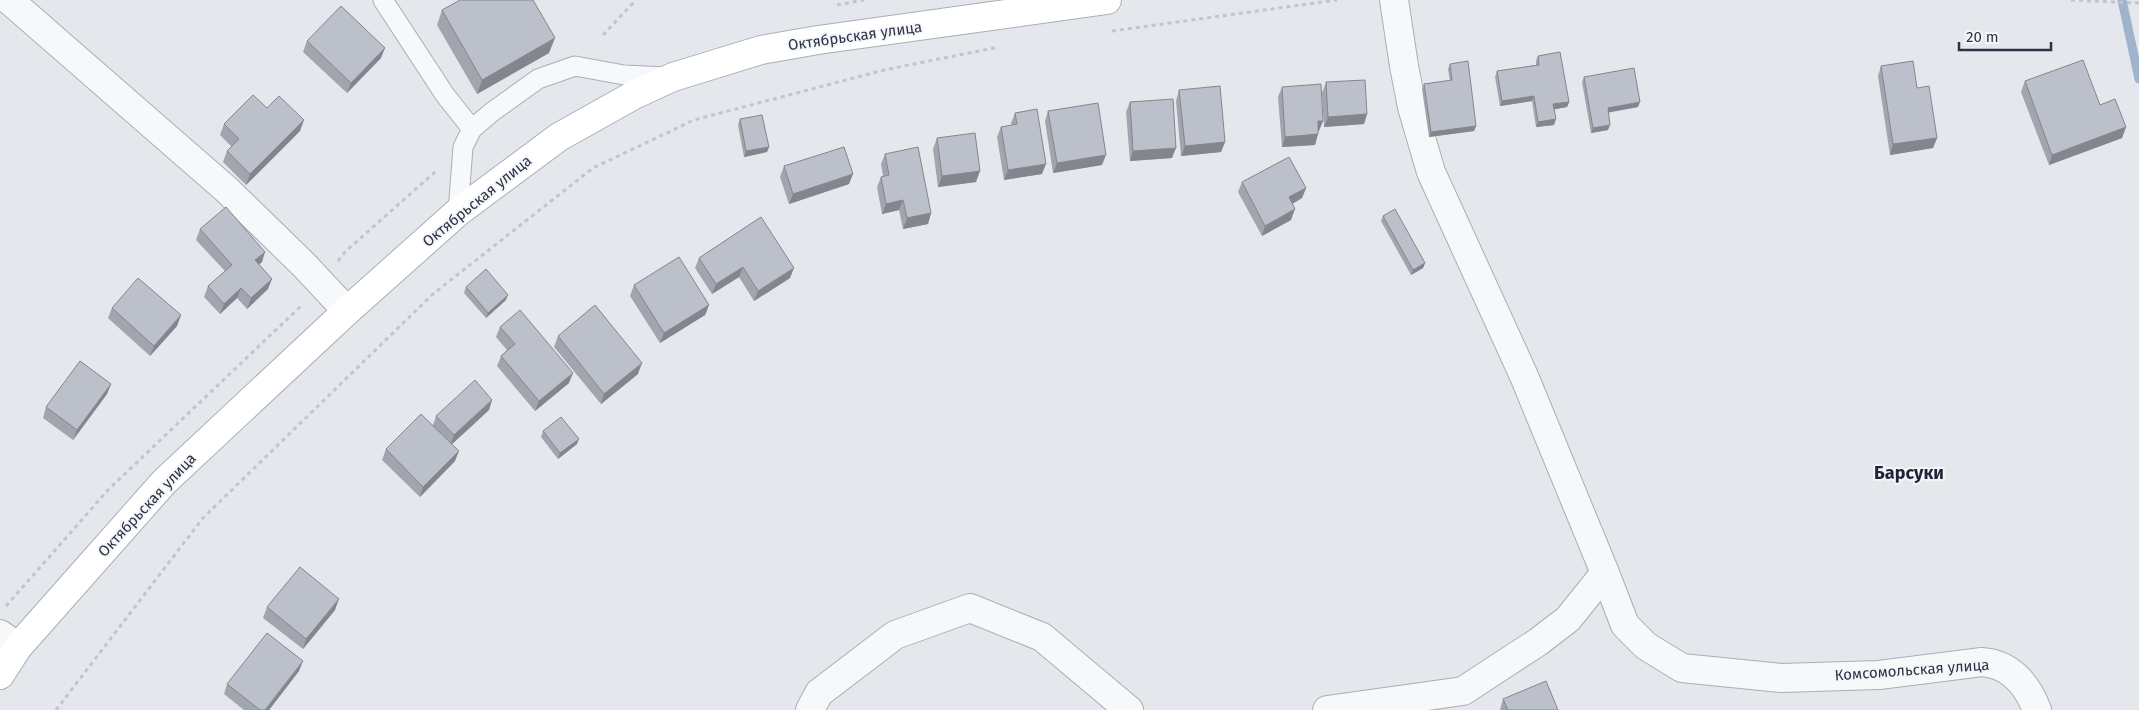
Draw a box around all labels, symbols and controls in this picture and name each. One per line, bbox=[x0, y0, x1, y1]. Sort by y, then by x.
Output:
street label: Октябрьская улица bbox=[787, 18, 923, 54]
scale bar bbox=[1959, 20, 2052, 52]
text: 20 m bbox=[1966, 28, 1999, 46]
street label: Октябрьская улица bbox=[419, 151, 535, 251]
street label: Октябрьская улица bbox=[94, 449, 200, 561]
district label: Барсуки bbox=[1874, 462, 1944, 484]
street label: Комсомольская улица bbox=[1834, 656, 1990, 684]

